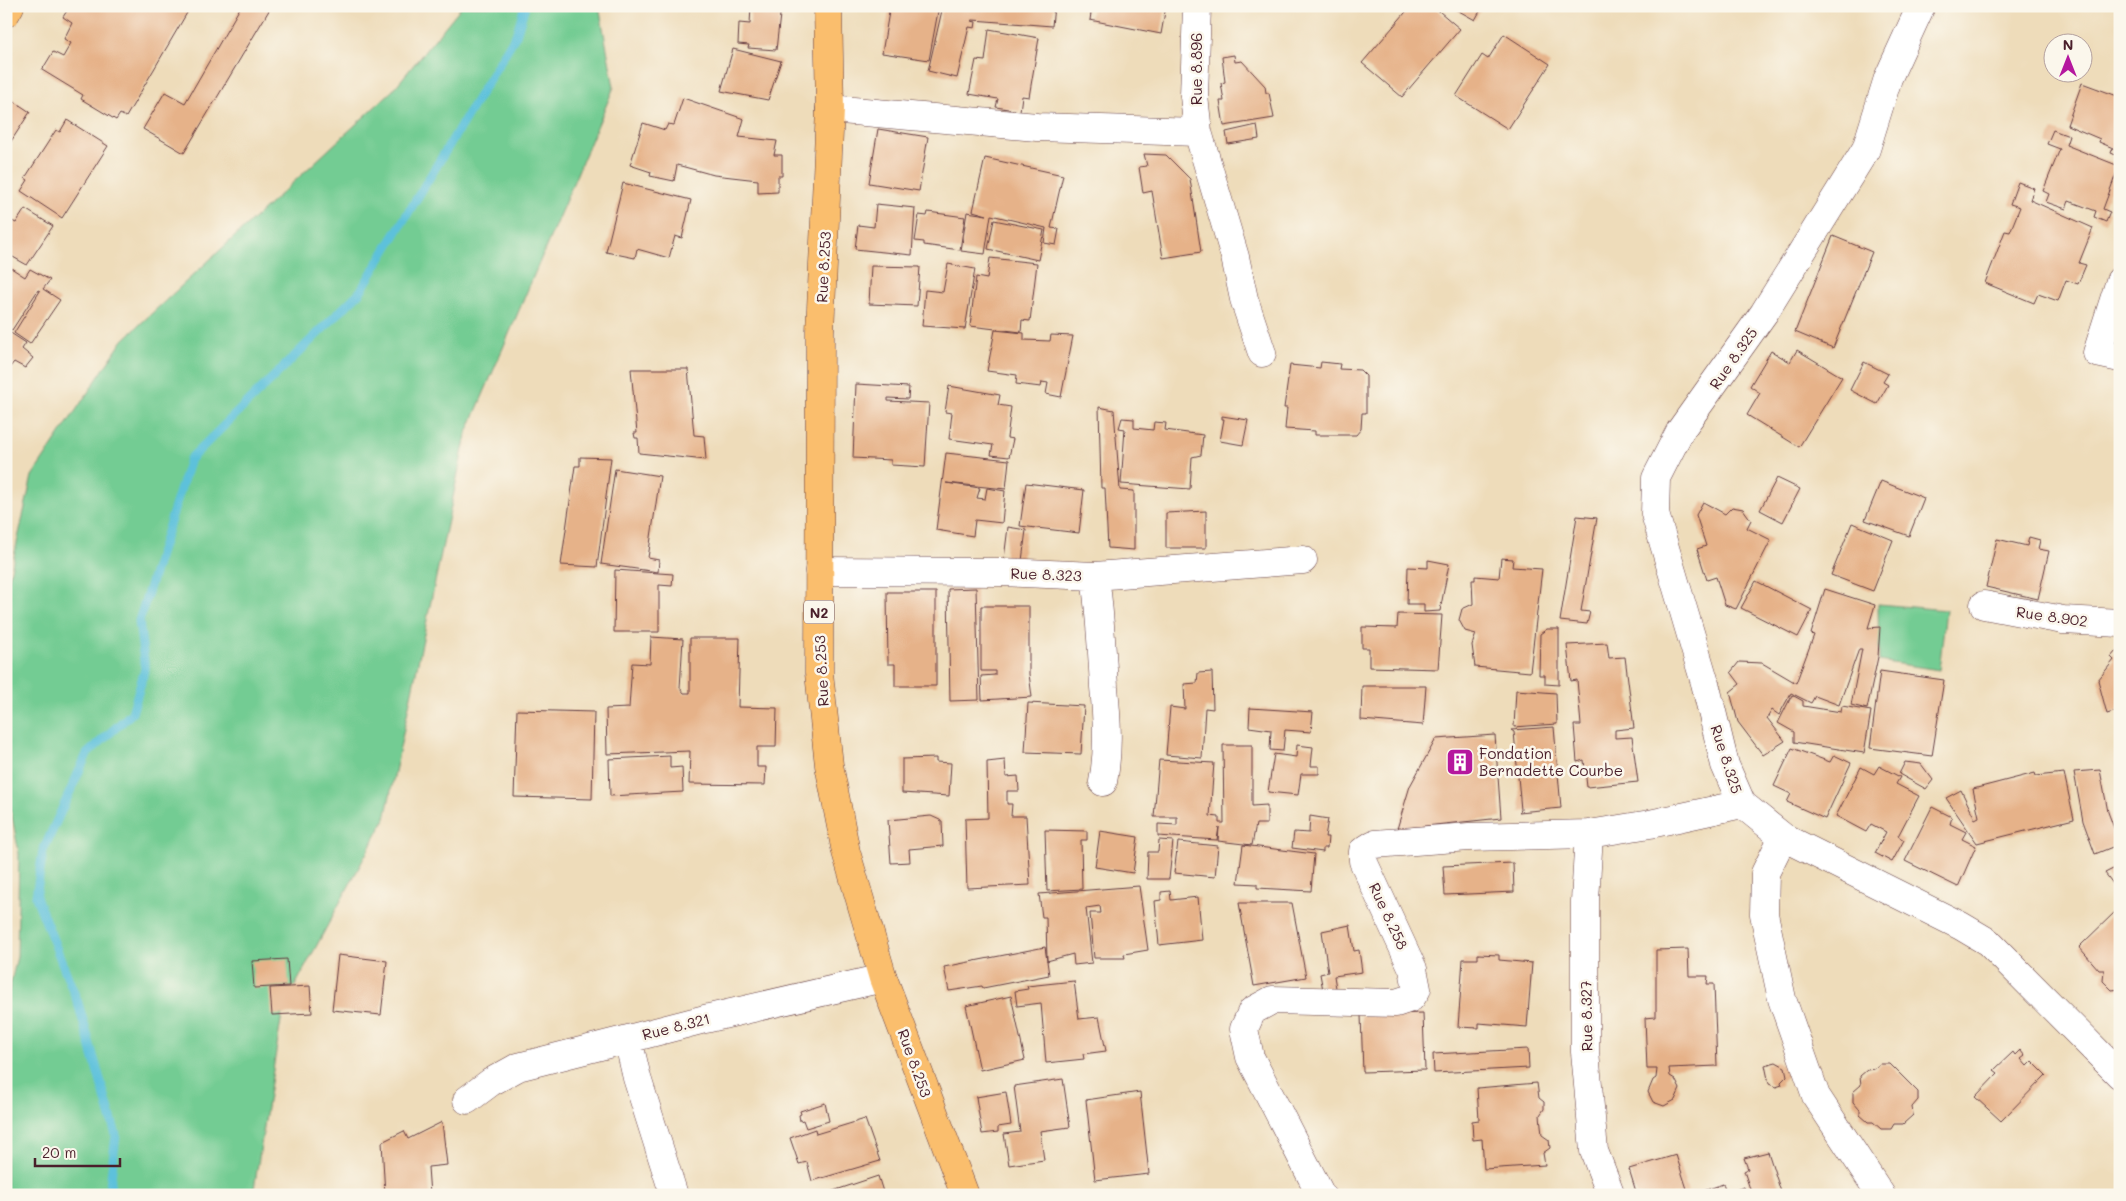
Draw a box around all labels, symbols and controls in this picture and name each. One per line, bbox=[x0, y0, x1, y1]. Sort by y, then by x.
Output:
north arrow bbox=[2044, 32, 2094, 82]
street label: Rue 8.896 bbox=[1186, 33, 1206, 105]
text: N bbox=[2063, 35, 2073, 54]
street label: Rue 8.253 bbox=[811, 231, 835, 303]
street label: Rue 8.325 bbox=[1704, 323, 1762, 393]
street label: Rue 8.323 bbox=[1010, 563, 1082, 585]
road number: N2 bbox=[804, 600, 834, 624]
street label: Rue 8.902 bbox=[2015, 601, 2089, 631]
street label: Rue 8.253 bbox=[809, 635, 833, 707]
street label: Rue 8.325 bbox=[1706, 722, 1748, 796]
place label: Fondation Bernadette Courbe bbox=[1479, 743, 1623, 780]
building icon: Fondation Bernadette Courbe bbox=[1445, 747, 1475, 777]
street label: Rue 8.258 bbox=[1365, 879, 1413, 953]
street label: Rue 8.327 bbox=[1575, 980, 1597, 1052]
street label: Rue 8.321 bbox=[640, 1008, 712, 1044]
street label: Rue 8.253 bbox=[893, 1026, 937, 1100]
scale bar bbox=[35, 1136, 120, 1168]
text: 20 m bbox=[42, 1142, 76, 1162]

